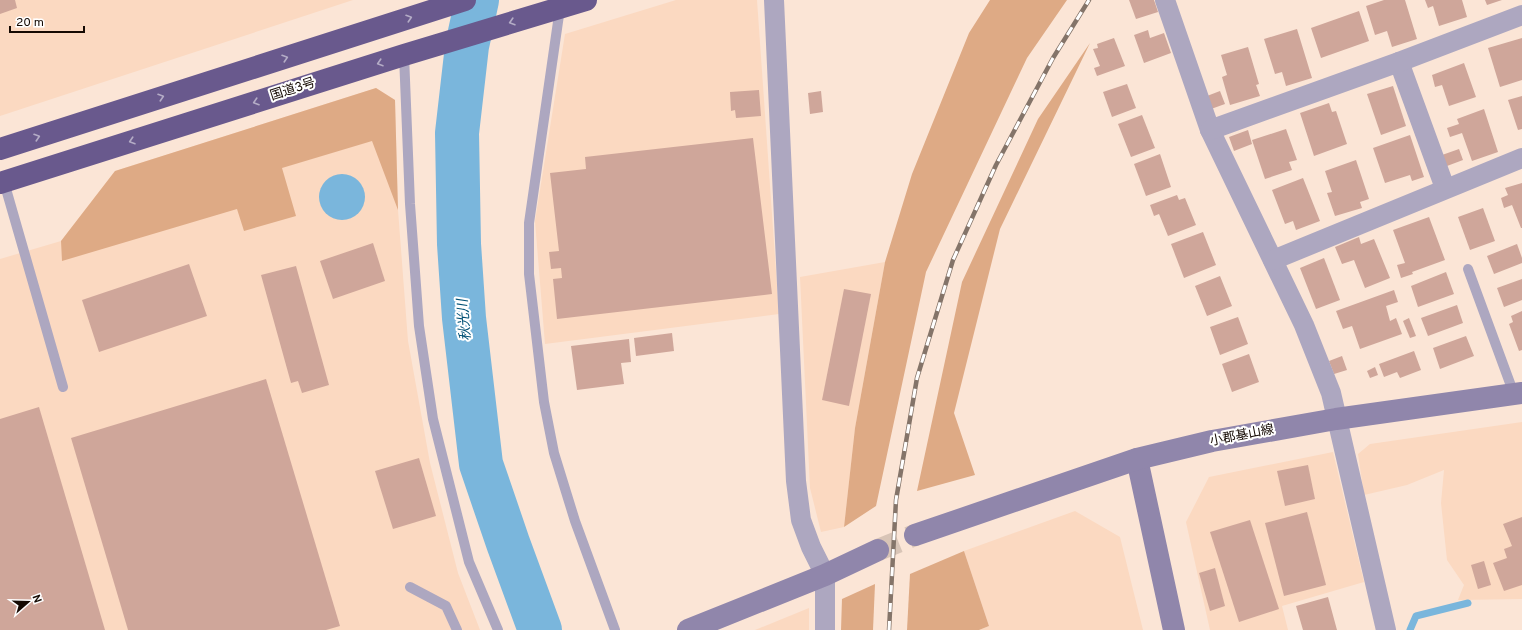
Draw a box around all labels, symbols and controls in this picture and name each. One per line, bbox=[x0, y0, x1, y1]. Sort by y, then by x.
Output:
scale bar bbox=[10, 8, 84, 34]
one-way arrow bbox=[405, 14, 412, 23]
text: 20 m bbox=[16, 15, 44, 31]
one-way arrow bbox=[508, 17, 515, 26]
one-way arrow bbox=[281, 54, 288, 62]
one-way arrow bbox=[377, 58, 384, 67]
street label: 国道3号 bbox=[268, 75, 318, 105]
one-way arrow bbox=[157, 93, 164, 102]
one-way arrow bbox=[253, 97, 260, 106]
one-way arrow bbox=[33, 133, 40, 142]
one-way arrow bbox=[129, 136, 136, 145]
water label: 秋光川 bbox=[455, 296, 475, 342]
street label: 小郡基山線 bbox=[1208, 421, 1275, 450]
north arrow bbox=[8, 582, 48, 622]
text: N bbox=[29, 593, 44, 605]

